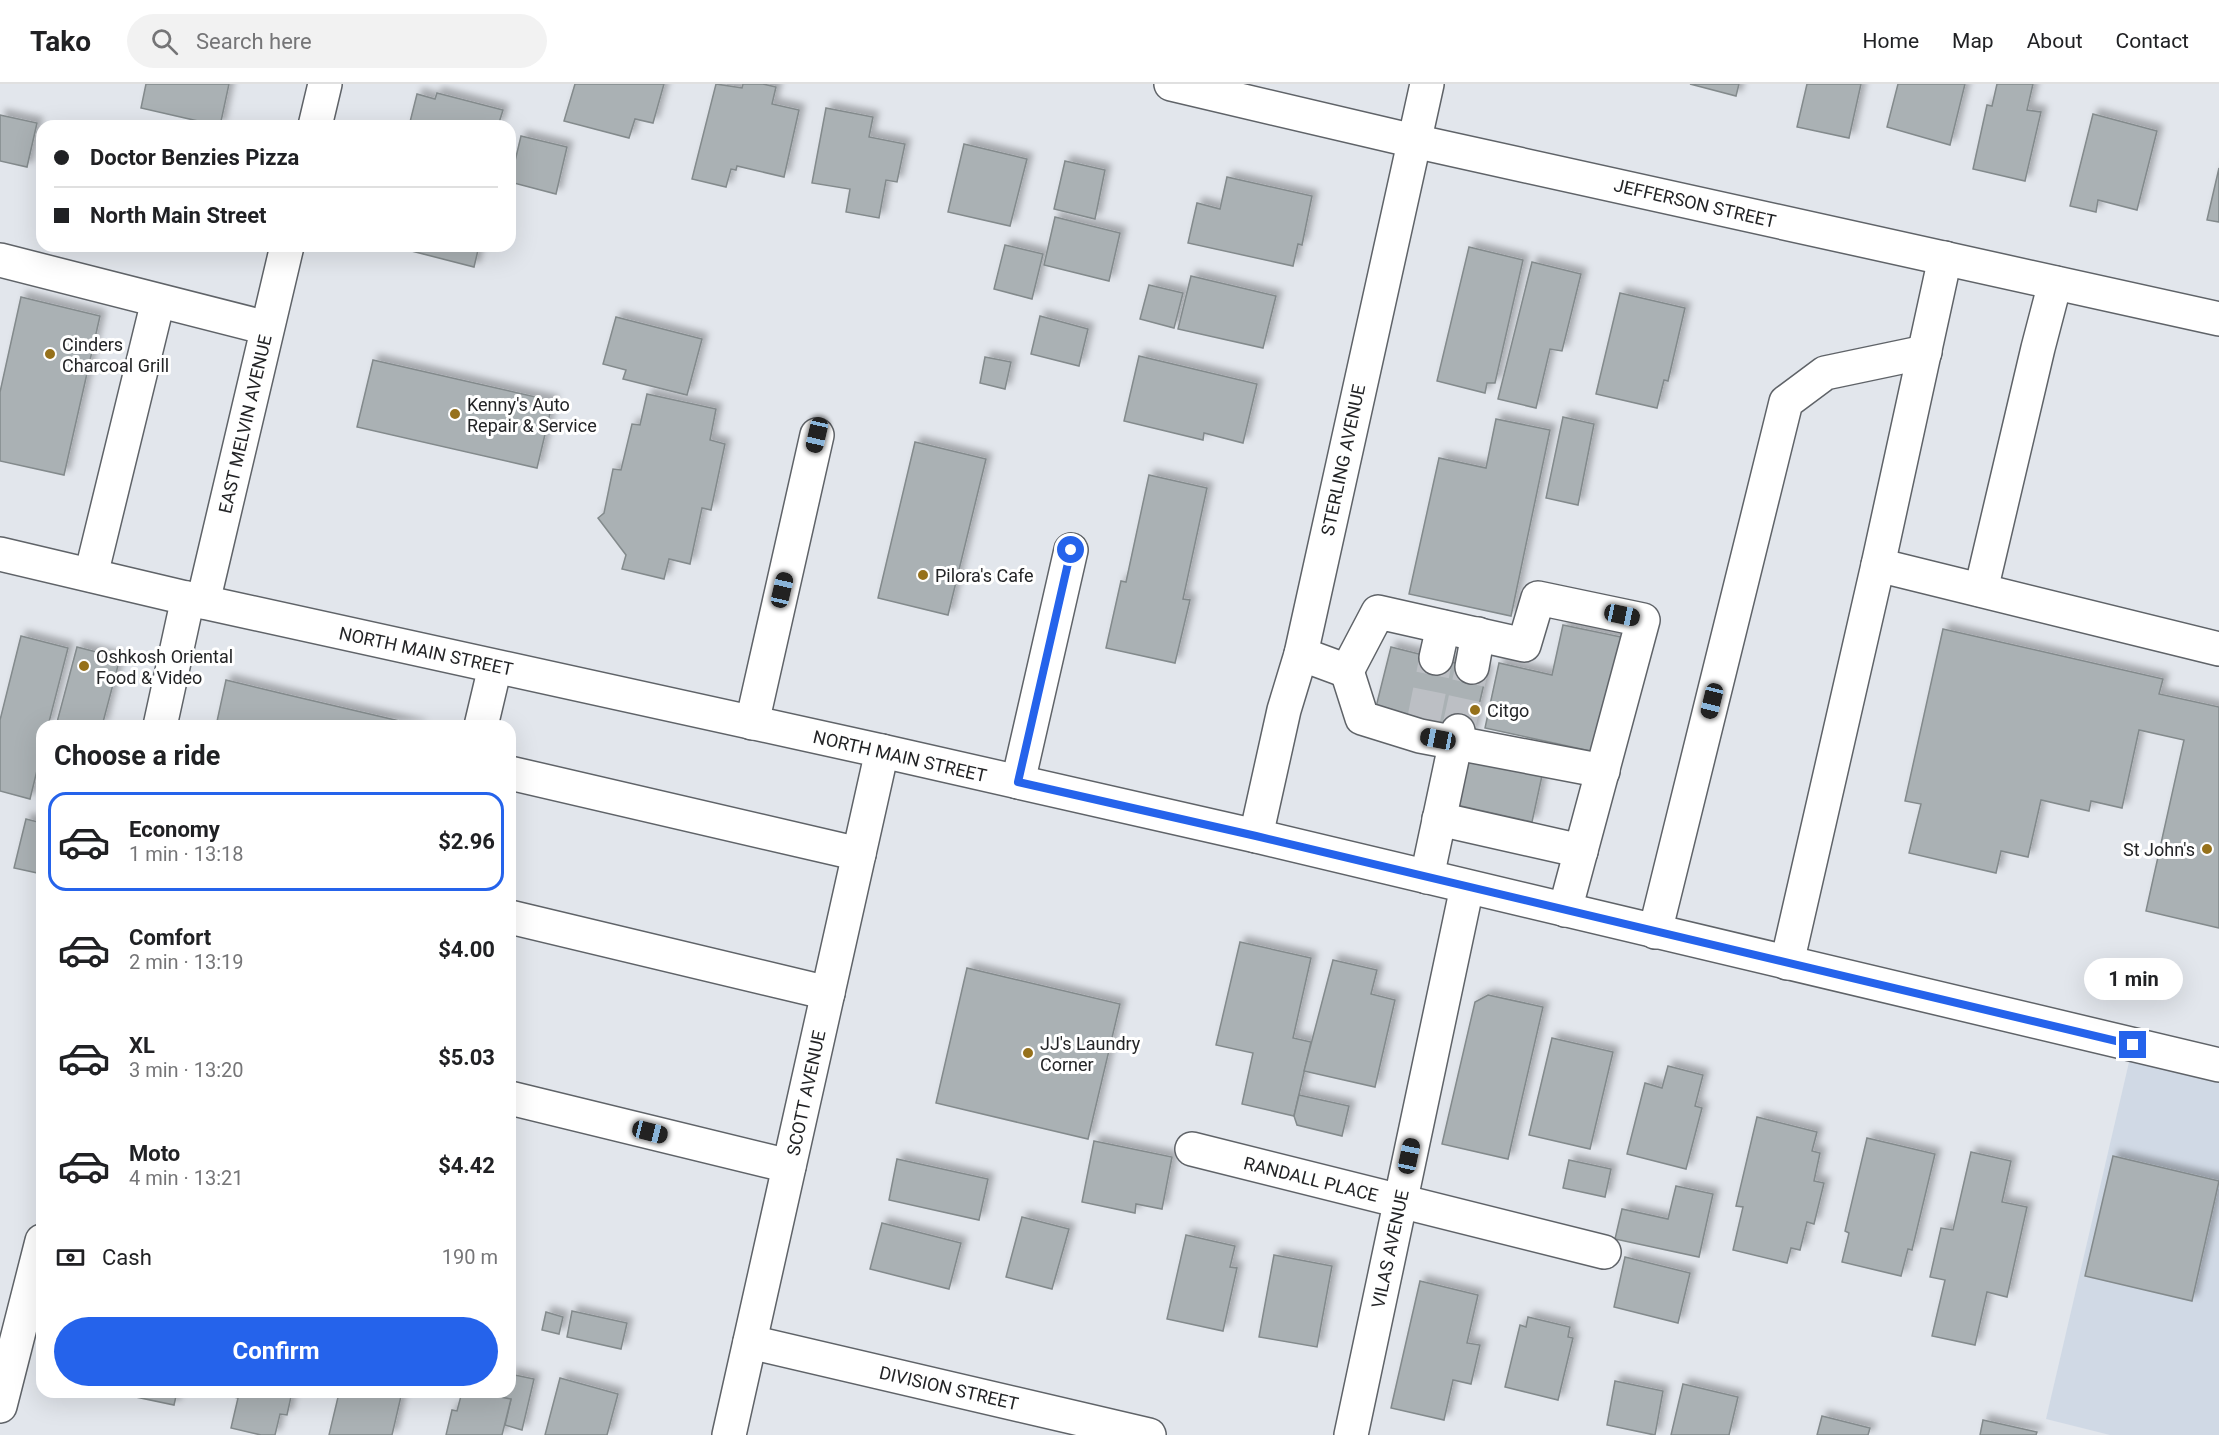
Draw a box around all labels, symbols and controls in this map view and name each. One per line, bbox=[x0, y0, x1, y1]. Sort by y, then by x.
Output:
search box bbox=[127, 14, 547, 68]
text: Tako bbox=[30, 25, 91, 58]
icon: search bbox=[148, 25, 181, 58]
text: Search here bbox=[196, 29, 312, 54]
text: Home bbox=[1863, 29, 1919, 53]
text: Map bbox=[1952, 29, 1994, 53]
text: About bbox=[2027, 29, 2083, 53]
text: Contact bbox=[2116, 29, 2189, 53]
text: Doctor Benzies Pizza bbox=[90, 145, 299, 170]
street label: JEFFERSON STREET bbox=[1612, 174, 1778, 232]
text: North Main Street bbox=[90, 203, 266, 228]
street label: EAST MELVIN AVENUE bbox=[214, 333, 276, 515]
place label: Cinders Charcoal Grill bbox=[62, 334, 169, 376]
marker: Cinders Charcoal Grill bbox=[43, 347, 57, 361]
street label: STERLING AVENUE bbox=[1317, 382, 1369, 538]
place label: Kenny's Auto Repair & Service bbox=[467, 394, 597, 436]
marker: Kenny's Auto Repair & Service bbox=[448, 407, 462, 421]
car bbox=[804, 415, 830, 455]
route start bbox=[1057, 536, 1084, 563]
place label: Pilora's Cafe bbox=[935, 565, 1034, 586]
marker: Pilora's Cafe bbox=[916, 568, 930, 582]
car bbox=[769, 570, 795, 610]
car bbox=[1603, 602, 1641, 628]
street label: NORTH MAIN STREET bbox=[337, 622, 515, 680]
place label: Oshkosh Oriental Food & Video bbox=[96, 646, 233, 688]
marker: Oshkosh Oriental Food & Video bbox=[77, 659, 91, 673]
car bbox=[1699, 681, 1725, 721]
place label: Citgo bbox=[1487, 700, 1529, 721]
marker: Citgo bbox=[1468, 703, 1482, 717]
street label: NORTH MAIN STREET bbox=[811, 726, 989, 786]
car bbox=[1419, 727, 1457, 751]
text: Choose a ride bbox=[54, 740, 220, 772]
icon: car bbox=[57, 815, 111, 869]
text: Economy bbox=[129, 817, 220, 842]
text: $2.96 bbox=[438, 829, 495, 854]
place label: St John's bbox=[2123, 839, 2195, 860]
text: 1 min · 13:18 bbox=[129, 842, 244, 866]
marker: St John's bbox=[2200, 842, 2214, 856]
icon: car bbox=[57, 923, 111, 977]
text: Comfort bbox=[129, 925, 211, 950]
text: $4.00 bbox=[438, 937, 495, 962]
text: 2 min · 13:19 bbox=[129, 950, 244, 974]
callout: 1 min bbox=[2084, 958, 2182, 1000]
text: 1 min bbox=[2108, 967, 2159, 991]
street label: SCOTT AVENUE bbox=[782, 1028, 830, 1158]
icon: car bbox=[57, 1031, 111, 1085]
route end bbox=[2119, 1031, 2146, 1058]
text: XL bbox=[129, 1033, 155, 1058]
place label: JJ's Laundry Corner bbox=[1040, 1033, 1141, 1075]
text: $5.03 bbox=[438, 1045, 495, 1070]
marker: JJ's Laundry Corner bbox=[1021, 1046, 1035, 1060]
text: 3 min · 13:20 bbox=[129, 1058, 244, 1082]
car bbox=[630, 1119, 670, 1145]
car bbox=[1396, 1137, 1422, 1175]
icon: car bbox=[57, 1139, 111, 1193]
text: Moto bbox=[129, 1141, 180, 1166]
street label: RANDALL PLACE bbox=[1242, 1152, 1380, 1206]
text: $4.42 bbox=[438, 1153, 495, 1178]
text: 4 min · 13:21 bbox=[129, 1166, 244, 1190]
street label: VILAS AVENUE bbox=[1367, 1188, 1413, 1310]
icon: cash bbox=[54, 1241, 87, 1274]
text: Cash bbox=[102, 1245, 152, 1270]
text: 190 m bbox=[442, 1245, 498, 1269]
button: Confirm bbox=[54, 1317, 498, 1386]
street label: DIVISION STREET bbox=[877, 1362, 1021, 1414]

